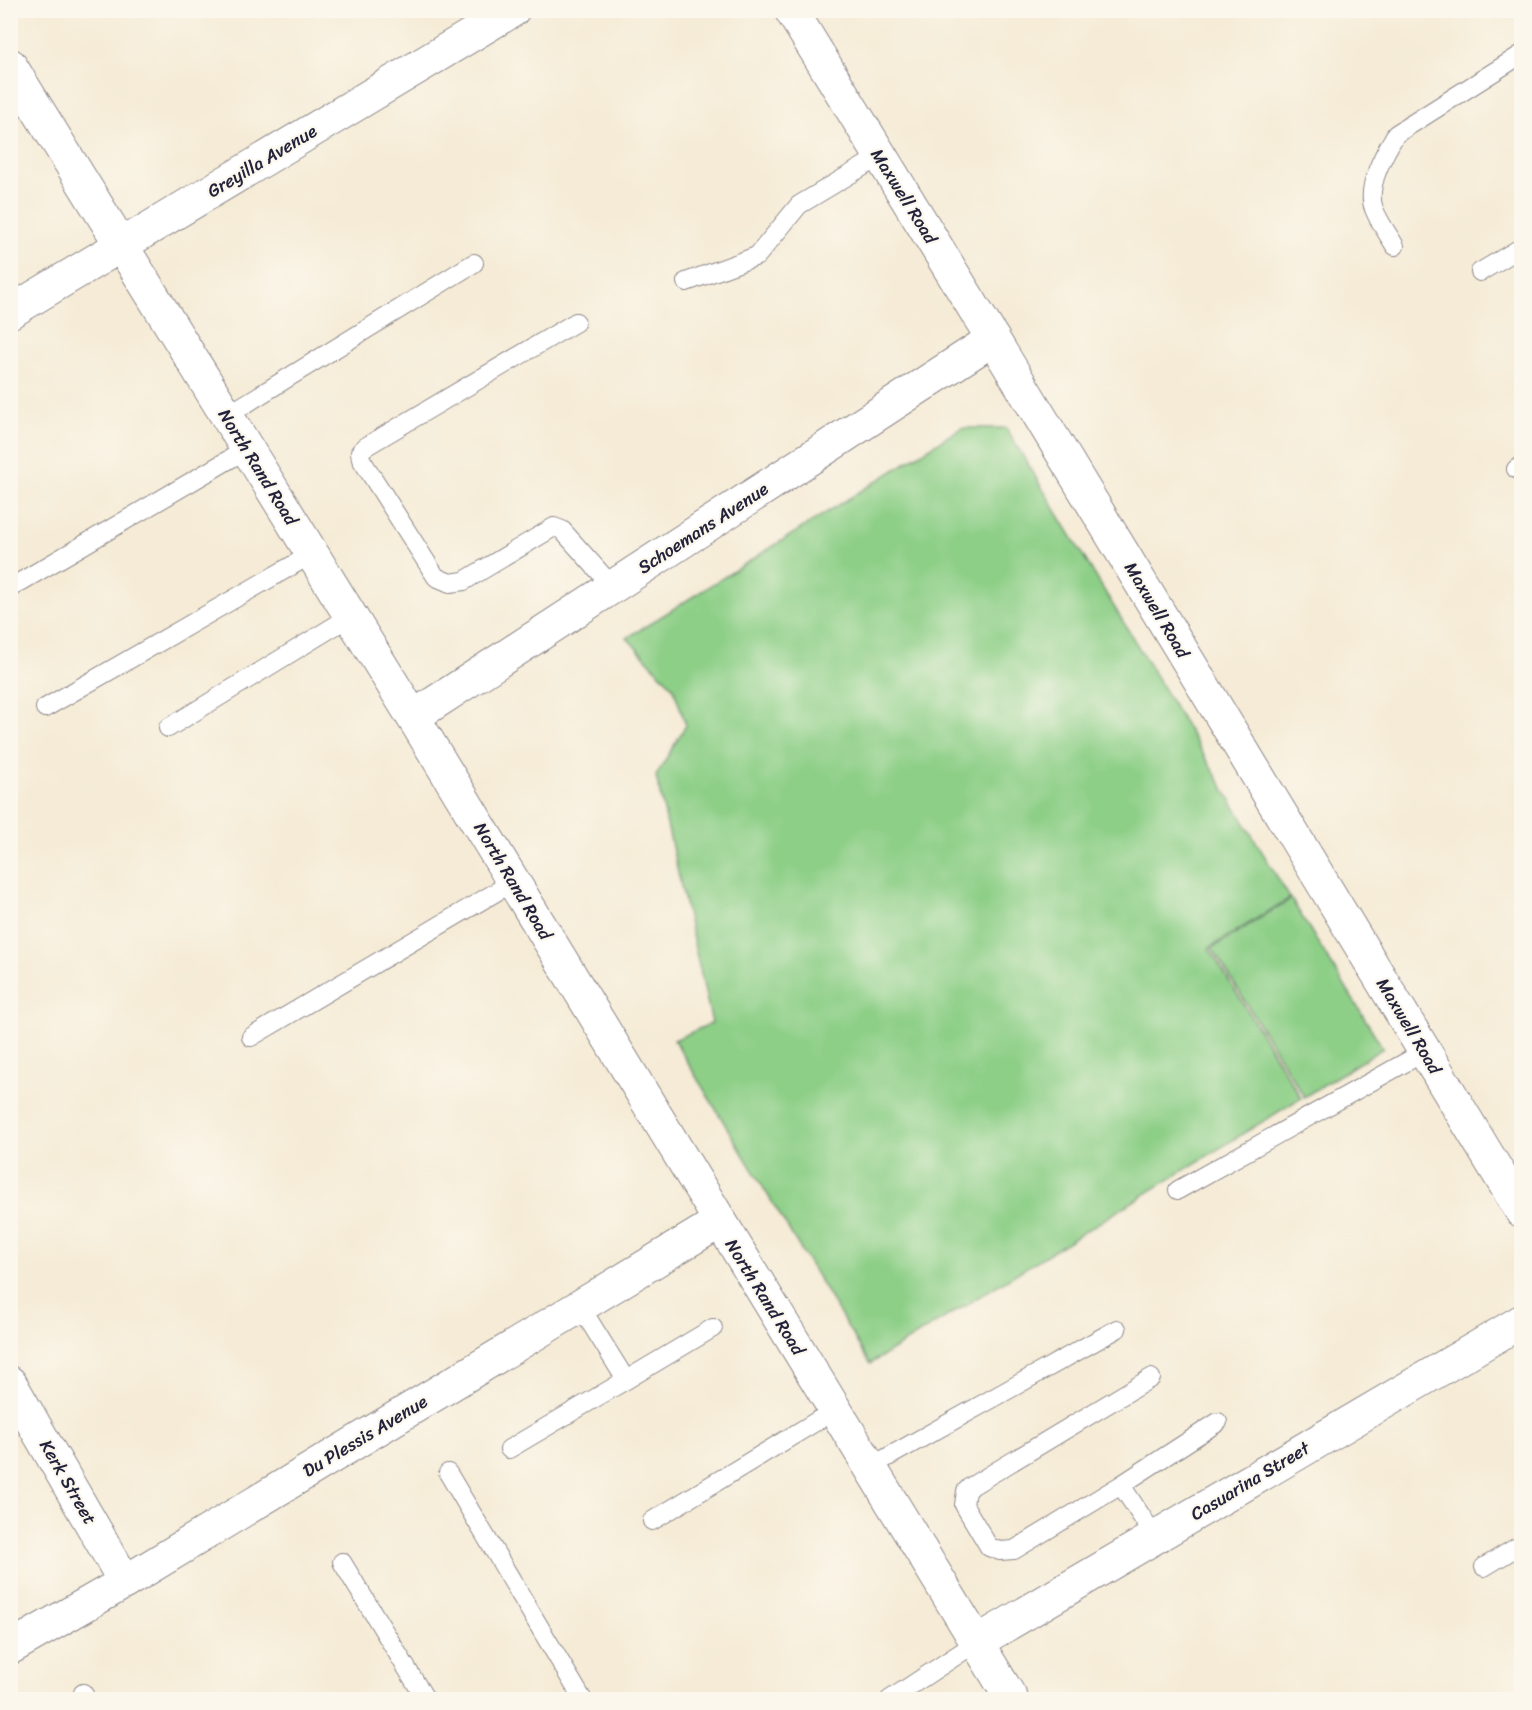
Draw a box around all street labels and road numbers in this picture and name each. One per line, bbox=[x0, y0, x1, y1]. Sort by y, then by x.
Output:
street label: Greyilla Avenue bbox=[201, 115, 324, 207]
street label: Maxwell Road bbox=[862, 142, 947, 252]
street label: North Rand Road bbox=[209, 402, 308, 533]
street label: Schoemans Avenue bbox=[631, 473, 775, 583]
street label: Maxwell Road bbox=[1115, 556, 1199, 666]
street label: North Rand Road bbox=[465, 816, 562, 948]
street label: Maxwell Road bbox=[1367, 972, 1451, 1082]
street label: North Rand Road bbox=[716, 1232, 815, 1363]
street label: Du Plessis Avenue bbox=[296, 1386, 434, 1486]
street label: Casuarina Street bbox=[1184, 1432, 1317, 1529]
street label: Kerk Street bbox=[31, 1433, 105, 1531]

